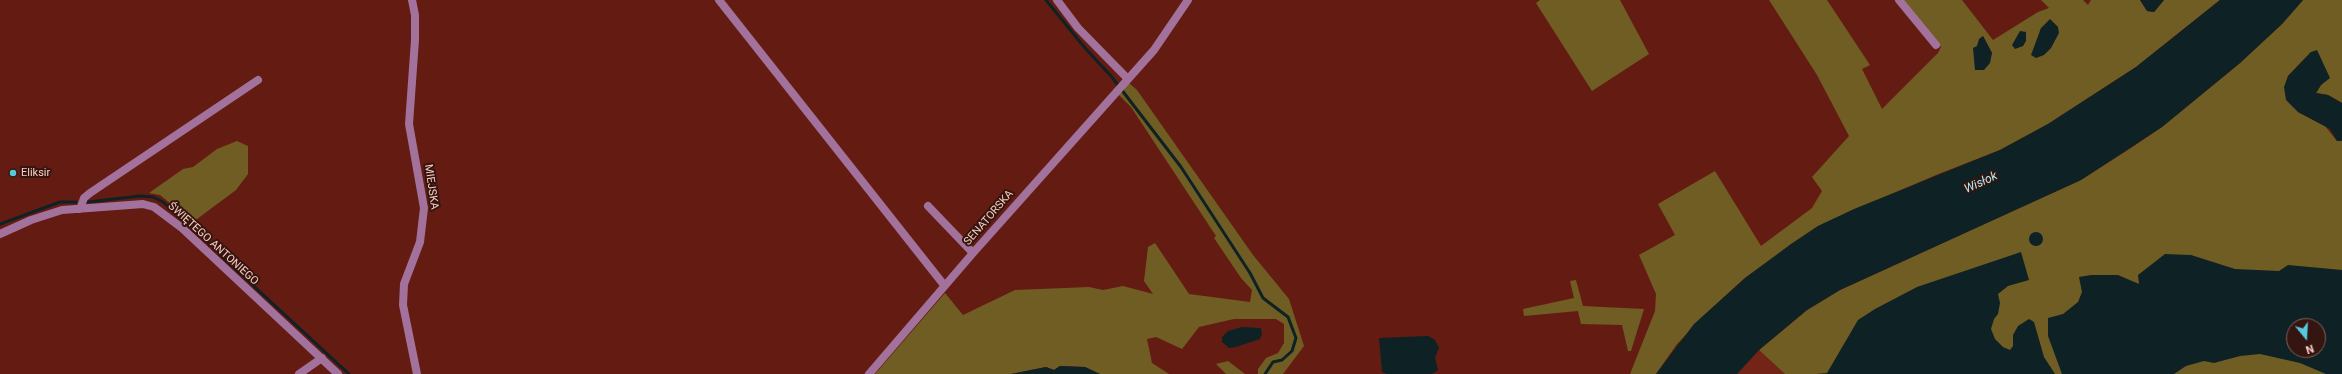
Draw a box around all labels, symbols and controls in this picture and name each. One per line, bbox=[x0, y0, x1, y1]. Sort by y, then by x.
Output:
street label: MIEJSKA bbox=[421, 164, 441, 210]
place label: Eliksir bbox=[21, 166, 50, 180]
marker: Eliksir bbox=[8, 168, 18, 178]
water label: Wisłok bbox=[1962, 169, 2000, 197]
street label: SENATORSKA bbox=[962, 188, 1016, 248]
street label: ŚWIĘTEGO ANTONIEGO bbox=[165, 200, 261, 288]
north arrow bbox=[2286, 318, 2326, 358]
text: N bbox=[2304, 342, 2315, 356]

